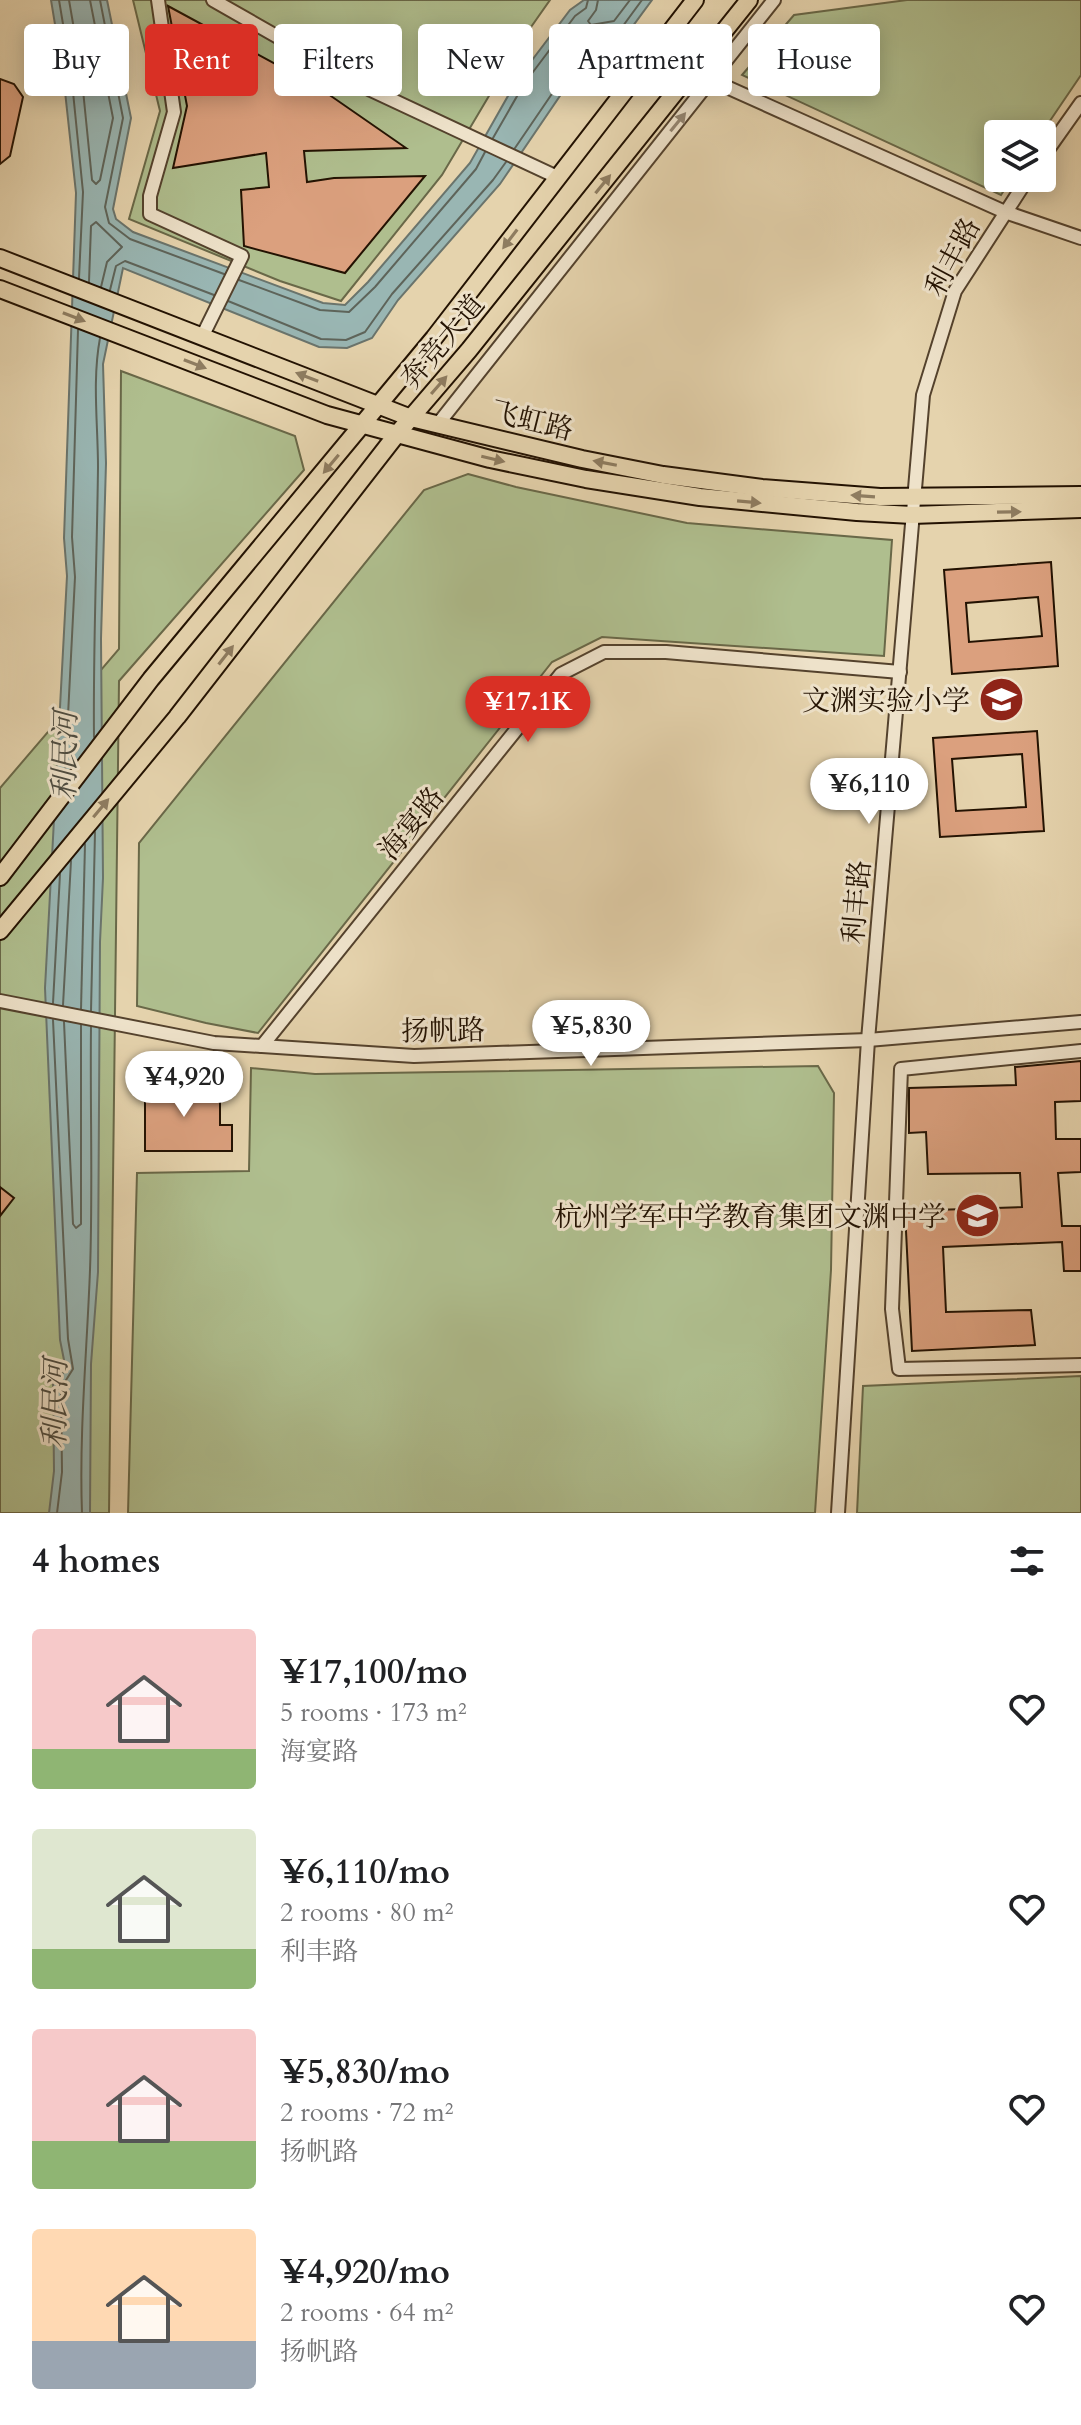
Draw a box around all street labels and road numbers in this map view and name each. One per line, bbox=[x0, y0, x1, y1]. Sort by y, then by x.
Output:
street label: 利丰路 bbox=[916, 211, 989, 303]
street label: 奔竞大道 bbox=[392, 287, 493, 397]
street label: 飞虹路 bbox=[486, 392, 577, 450]
street label: 海宴路 bbox=[371, 779, 453, 868]
street label: 利丰路 bbox=[834, 859, 880, 946]
street label: 扬帆路 bbox=[401, 1011, 485, 1051]

